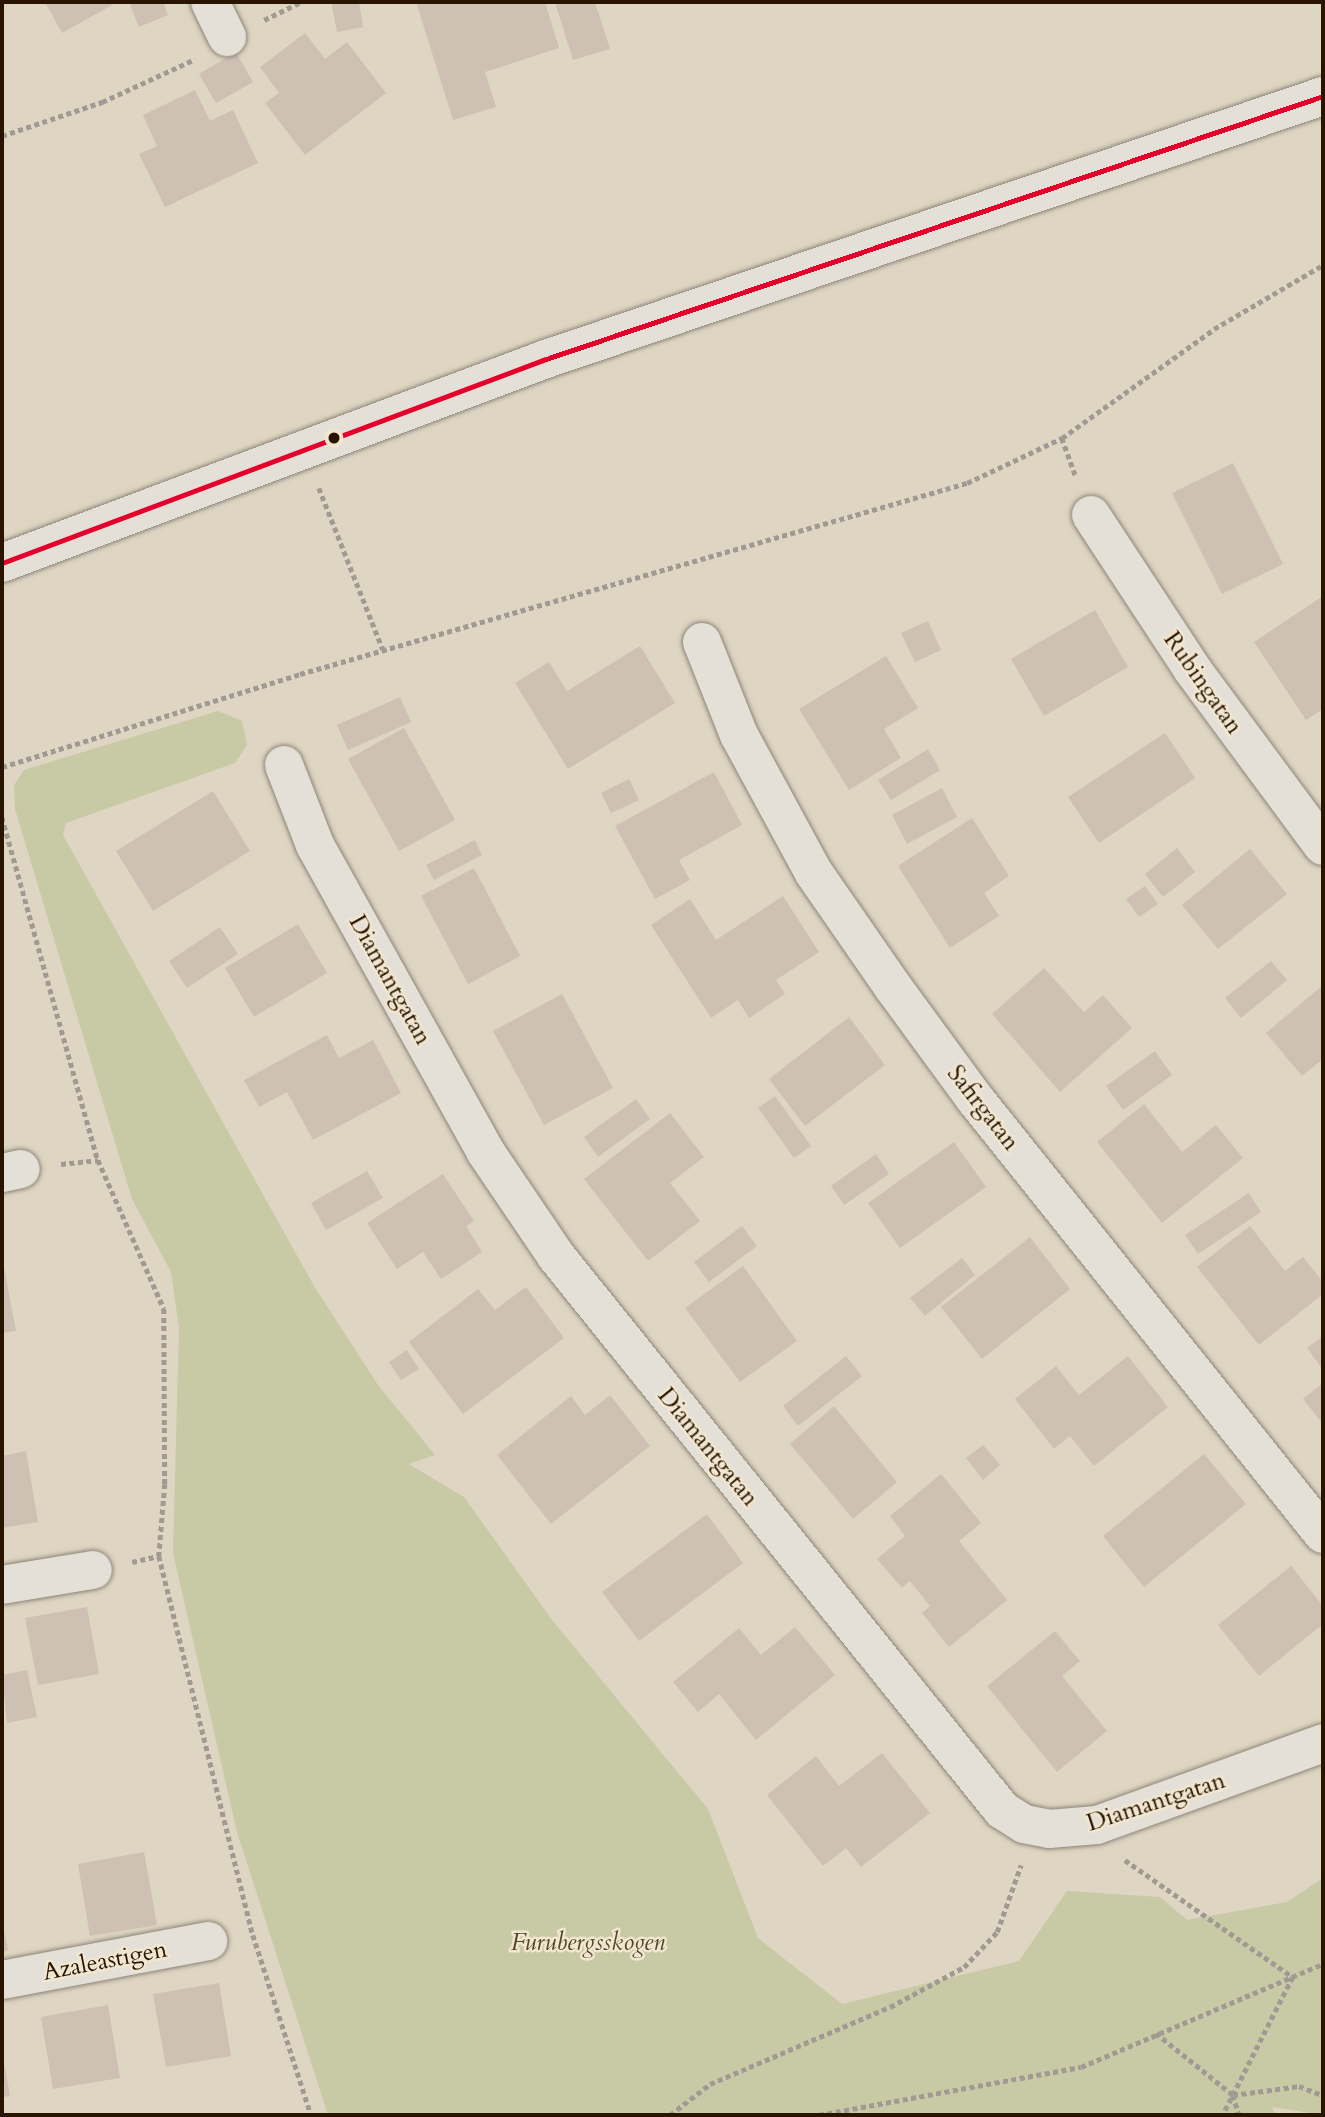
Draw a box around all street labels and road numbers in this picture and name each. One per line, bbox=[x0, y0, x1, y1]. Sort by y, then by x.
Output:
street label: Rubingatan bbox=[1157, 626, 1249, 740]
street label: Diamantgatan bbox=[343, 910, 437, 1050]
street label: Safirgatan bbox=[941, 1060, 1025, 1156]
street label: Diamantgatan bbox=[652, 1382, 764, 1512]
street label: Diamantgatan bbox=[1083, 1766, 1229, 1838]
street label: Azaleastigen bbox=[40, 1935, 170, 1987]

